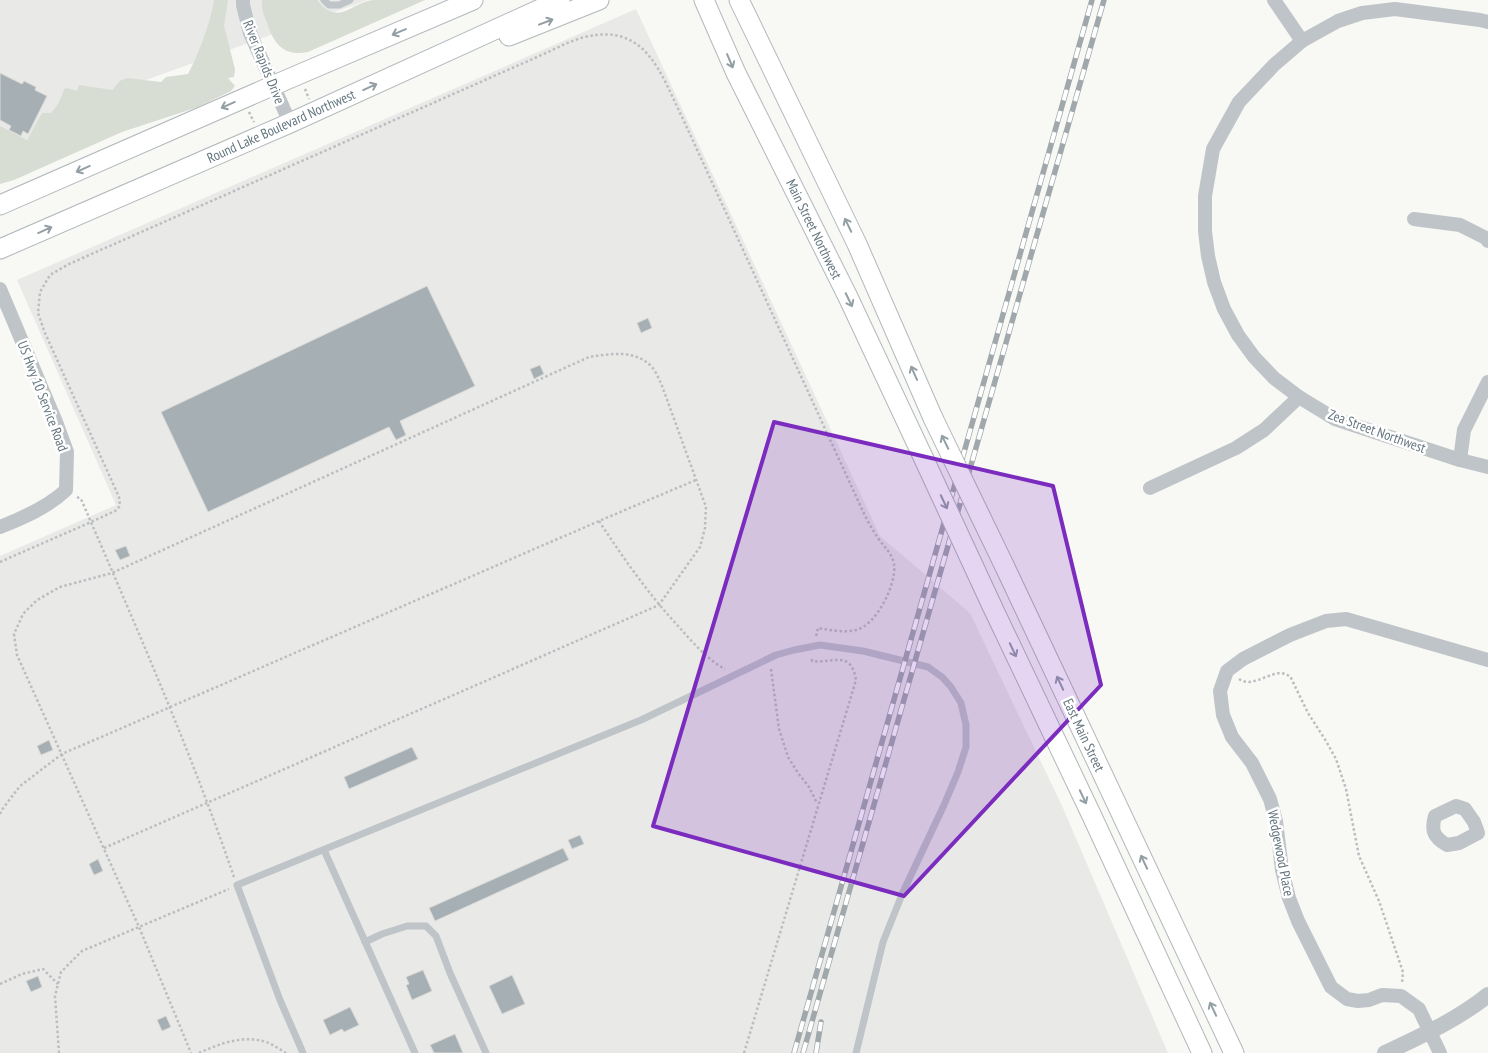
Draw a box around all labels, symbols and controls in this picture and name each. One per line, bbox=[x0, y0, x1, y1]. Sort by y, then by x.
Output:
one-way arrow bbox=[538, 17, 553, 26]
street label: River Rapids Drive bbox=[239, 18, 289, 107]
one-way arrow bbox=[392, 27, 407, 37]
one-way arrow bbox=[726, 53, 736, 68]
one-way arrow bbox=[362, 81, 377, 91]
street label: Round Lake Boulevard Northwest bbox=[204, 85, 358, 167]
one-way arrow bbox=[221, 101, 236, 111]
one-way arrow bbox=[75, 165, 90, 174]
street label: Main Street Northwest bbox=[782, 176, 846, 282]
one-way arrow bbox=[842, 218, 852, 233]
one-way arrow bbox=[37, 224, 52, 234]
one-way arrow bbox=[845, 292, 854, 307]
street label: US Hwy 10 Service Road bbox=[14, 338, 72, 454]
one-way arrow bbox=[908, 366, 918, 381]
street label: Zea Street Northwest bbox=[1326, 405, 1428, 457]
one-way arrow bbox=[940, 435, 949, 450]
one-way arrow bbox=[939, 494, 949, 509]
one-way arrow bbox=[1009, 642, 1019, 657]
one-way arrow bbox=[1054, 676, 1064, 691]
street label: East Main Street bbox=[1059, 695, 1109, 775]
one-way arrow bbox=[1079, 789, 1088, 804]
street label: Wedgewood Place bbox=[1264, 808, 1298, 898]
one-way arrow bbox=[1138, 855, 1148, 870]
one-way arrow bbox=[1207, 1002, 1217, 1017]

